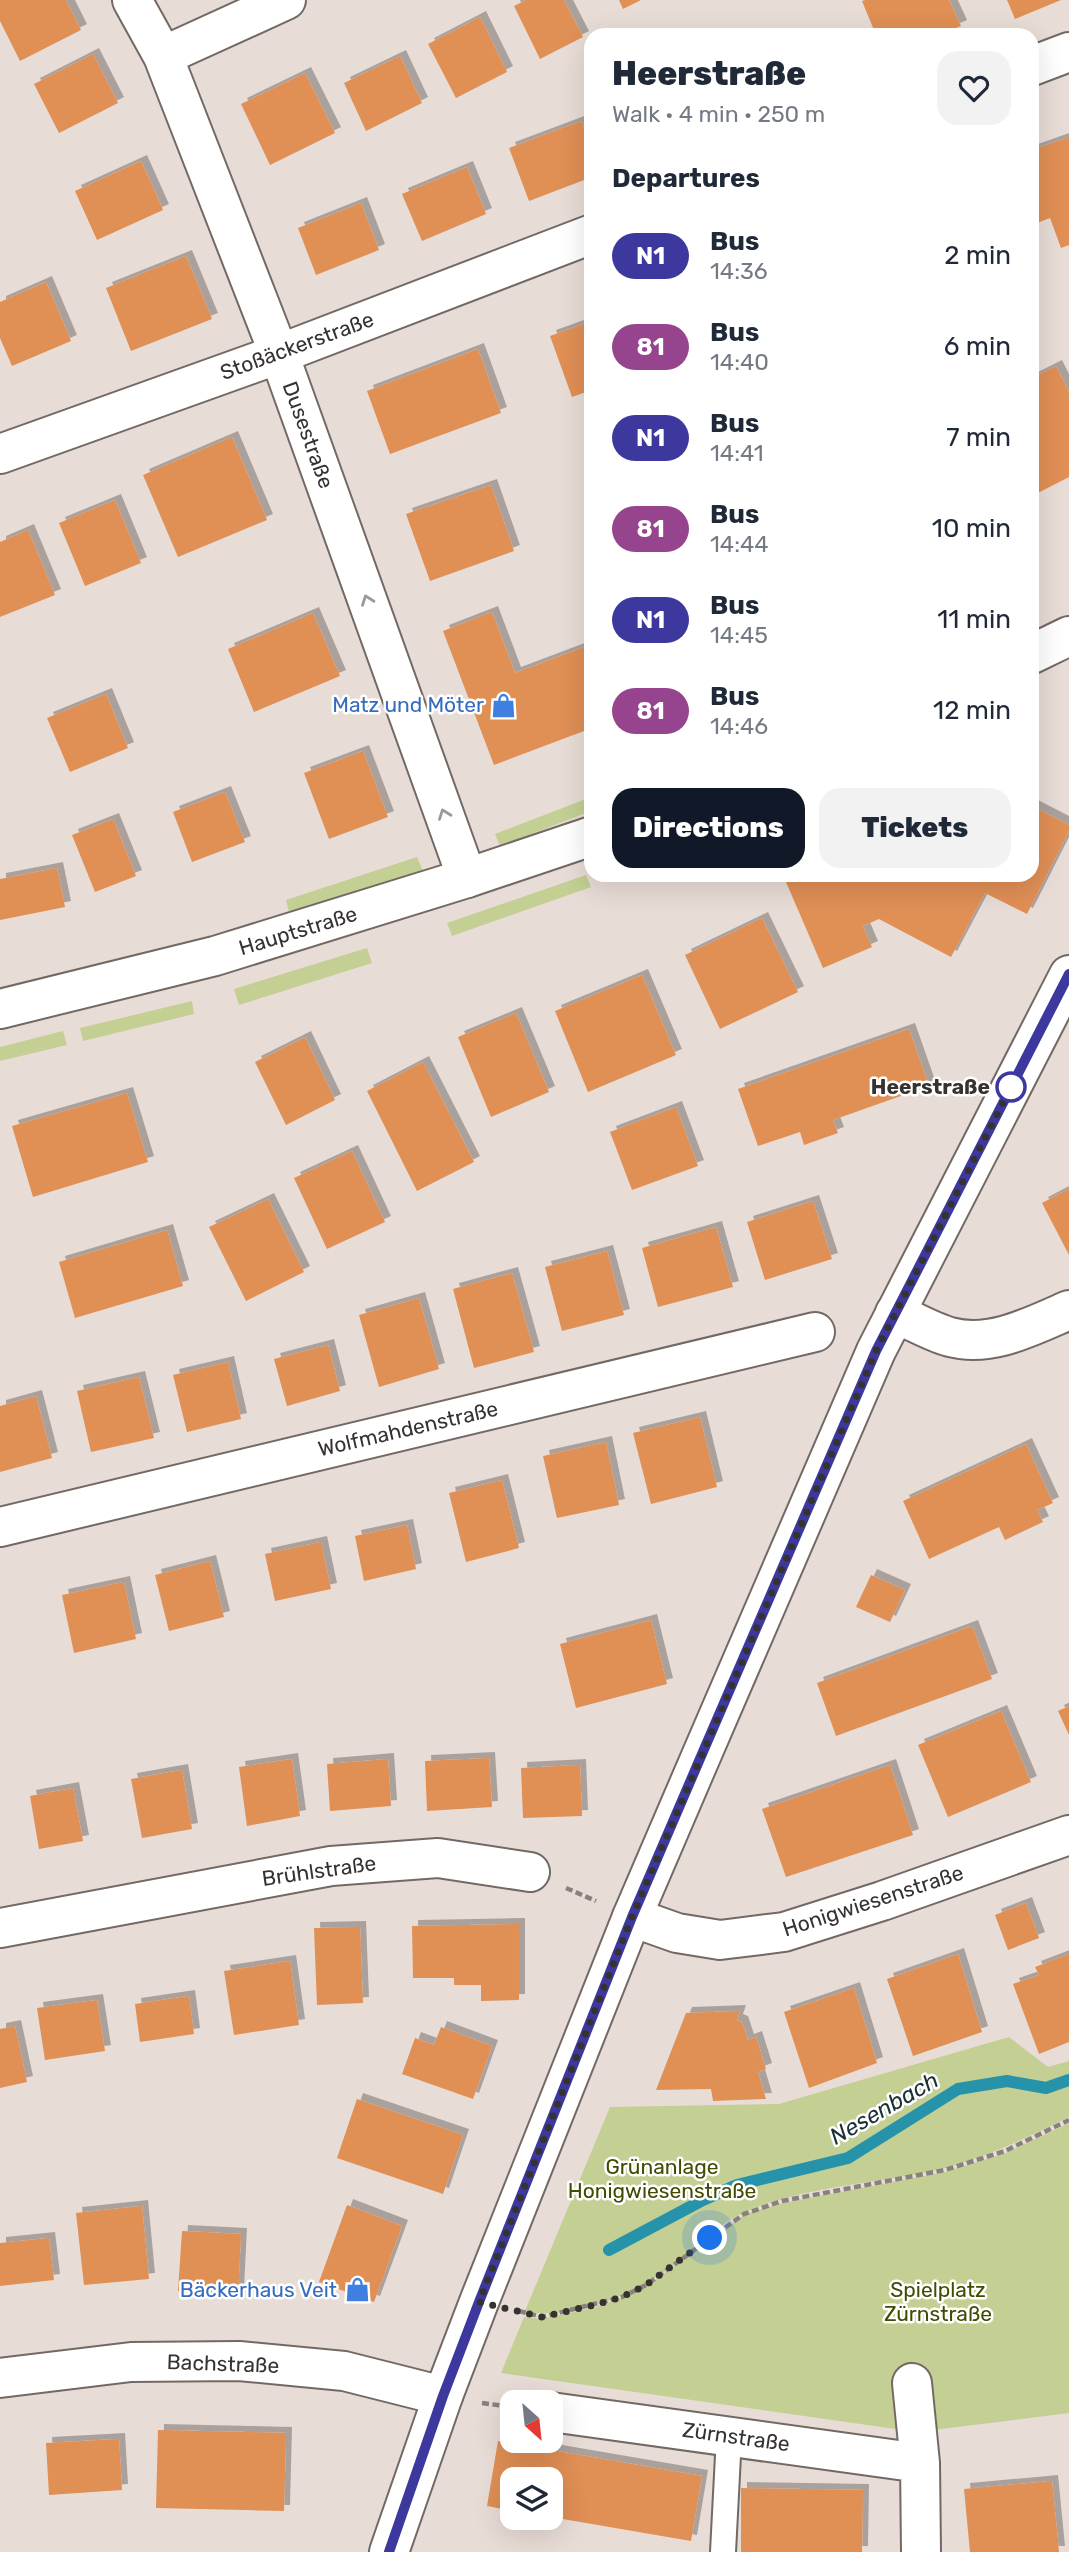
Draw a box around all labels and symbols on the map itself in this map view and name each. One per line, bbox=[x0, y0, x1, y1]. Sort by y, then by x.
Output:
street label: Stoßäckerstraße bbox=[217, 306, 377, 385]
street label: Dusestraße bbox=[278, 378, 339, 492]
one-way arrow bbox=[361, 594, 375, 606]
shop icon: Matz und Möter bbox=[490, 691, 518, 719]
place label: Matz und Möter bbox=[332, 692, 484, 717]
one-way arrow bbox=[438, 808, 452, 820]
street label: Hauptstraße bbox=[236, 901, 360, 960]
marker: Heerstraße bbox=[996, 1072, 1026, 1102]
place label: Heerstraße bbox=[871, 1074, 990, 1099]
street label: Wolfmahdenstraße bbox=[315, 1396, 500, 1461]
street label: Brühlstraße bbox=[260, 1850, 378, 1891]
street label: Honigwiesenstraße bbox=[779, 1859, 966, 1942]
water label: Nesenbach bbox=[825, 2066, 943, 2150]
park label: Grünanlage Honigwiesenstraße bbox=[568, 2154, 756, 2203]
your location bbox=[692, 2220, 727, 2255]
shop icon: Bäckerhaus Veit bbox=[343, 2276, 371, 2304]
place label: Bäckerhaus Veit bbox=[180, 2277, 337, 2302]
park label: Spielplatz Zürnstraße bbox=[884, 2277, 992, 2326]
street label: Bachstraße bbox=[166, 2349, 280, 2378]
north arrow bbox=[500, 2390, 564, 2454]
street label: Zürnstraße bbox=[681, 2417, 791, 2456]

